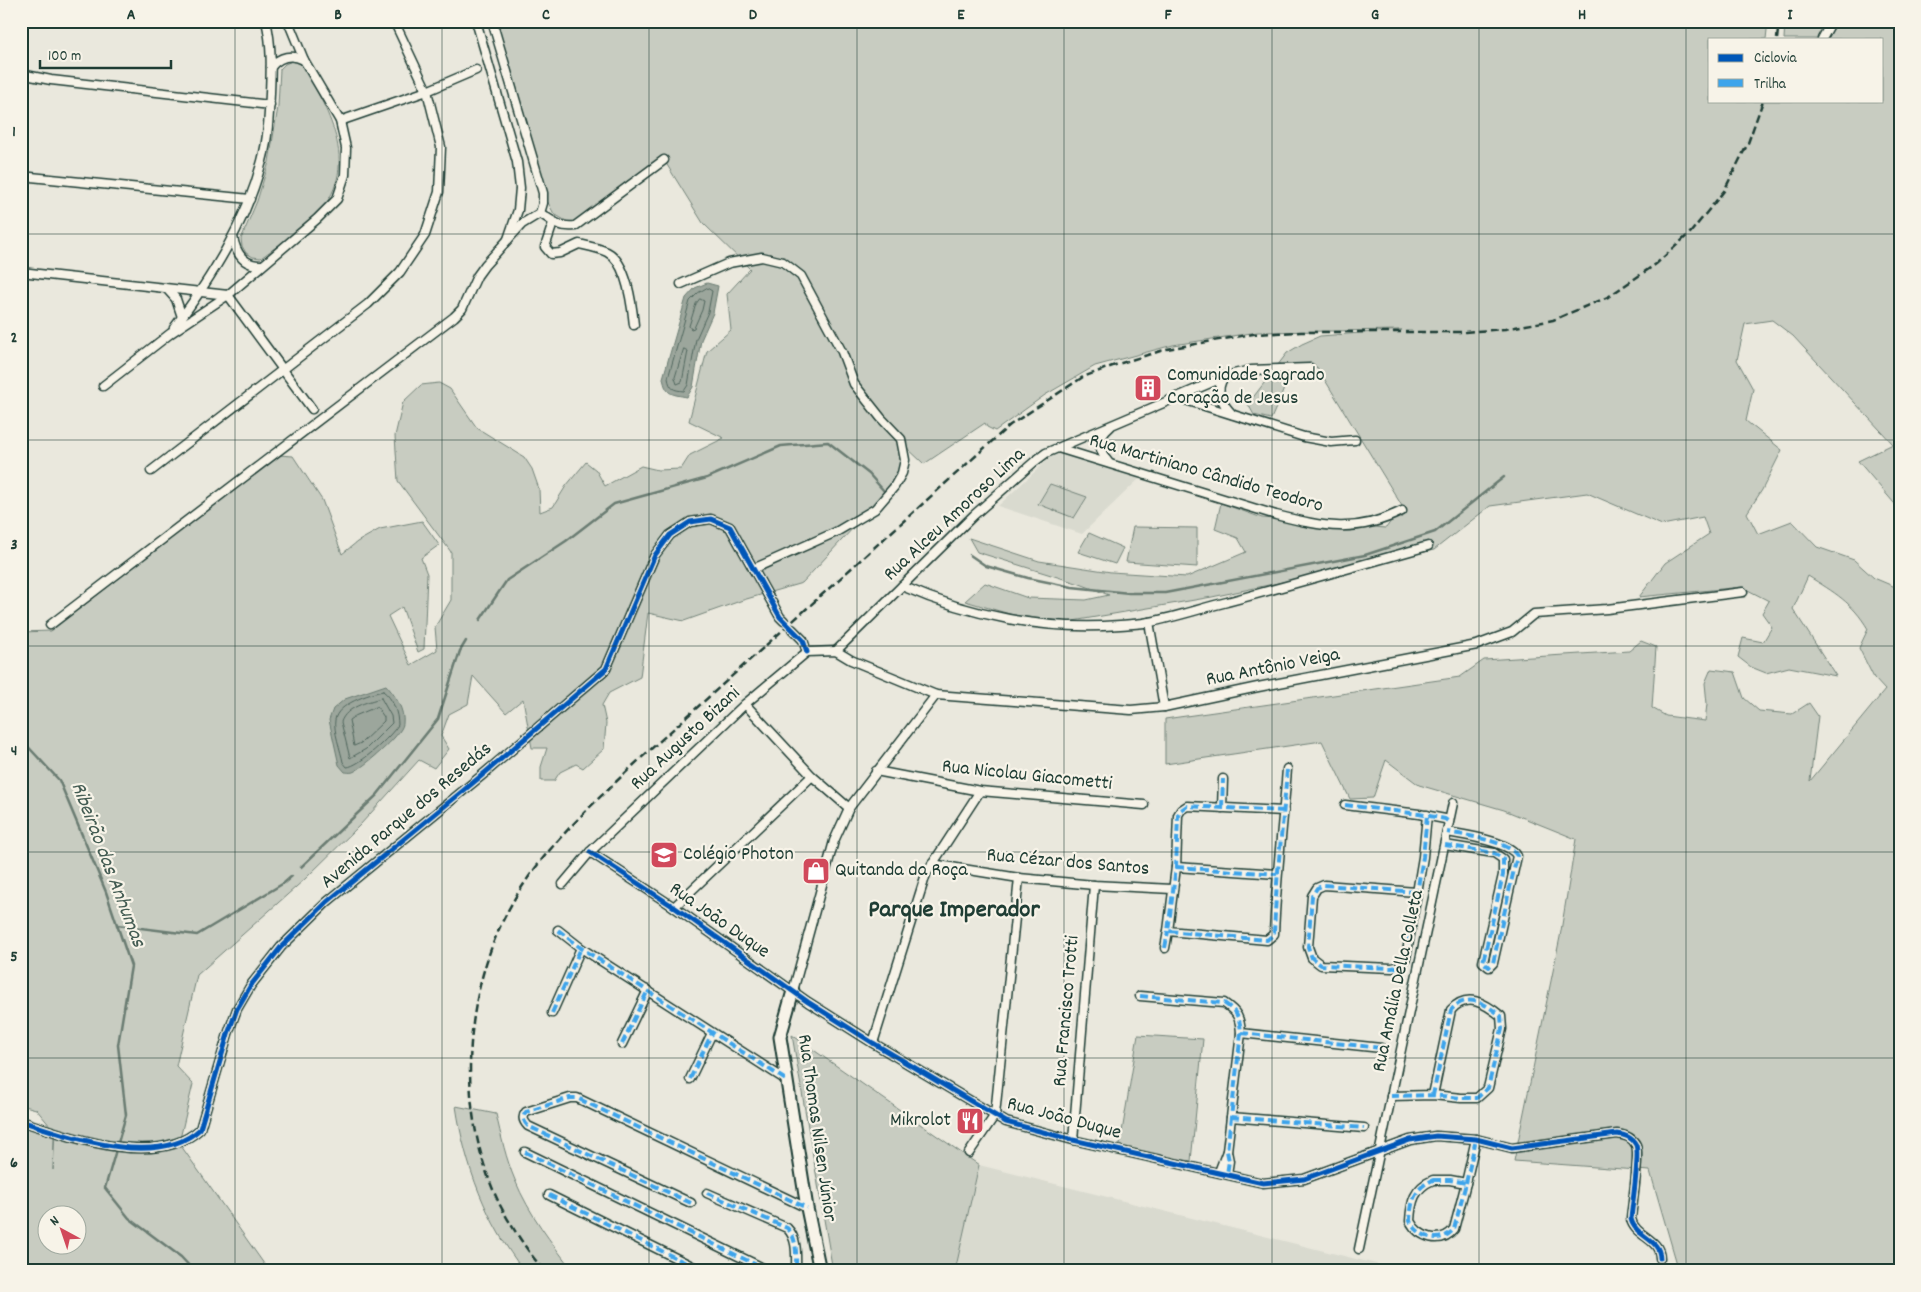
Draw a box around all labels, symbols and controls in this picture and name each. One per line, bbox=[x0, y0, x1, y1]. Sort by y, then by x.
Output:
text: A bbox=[127, 4, 136, 27]
text: B bbox=[334, 4, 342, 27]
text: C bbox=[542, 4, 550, 27]
text: D bbox=[749, 4, 758, 27]
text: E bbox=[957, 4, 965, 27]
text: F bbox=[1164, 4, 1172, 27]
text: G bbox=[1371, 4, 1379, 27]
text: H bbox=[1578, 4, 1586, 27]
text: I bbox=[1788, 4, 1794, 27]
scale bar bbox=[40, 38, 171, 70]
legend bbox=[1708, 38, 1884, 102]
text: 100 m bbox=[48, 46, 81, 68]
text: Ciclovia bbox=[1754, 48, 1797, 70]
text: Trilha bbox=[1754, 74, 1787, 96]
text: 1 bbox=[12, 121, 16, 144]
text: 2 bbox=[11, 327, 18, 350]
place label: Comunidade Sagrado Coração de Jesus bbox=[1167, 362, 1325, 413]
building icon: Comunidade Sagrado Coração de Jesus bbox=[1133, 373, 1163, 403]
street label: Rua Martiniano Cândido Teodoro bbox=[1086, 427, 1326, 521]
street label: Rua Alceu Amoroso Lima bbox=[878, 441, 1033, 588]
text: 3 bbox=[10, 534, 18, 557]
street label: Rua Antônio Veiga bbox=[1204, 641, 1343, 695]
street label: Rua Augusto Bizani bbox=[625, 680, 748, 798]
street label: Avenida Parque dos Resedás bbox=[315, 736, 499, 896]
text: 4 bbox=[11, 740, 17, 763]
street label: Rua Nicolau Giacometti bbox=[940, 753, 1114, 799]
water label: Ribeirão das Anhumas bbox=[62, 778, 153, 953]
school or university icon: Colégio Photon bbox=[649, 840, 679, 870]
place label: Colégio Photon bbox=[683, 841, 794, 869]
street label: Rua Cézar dos Santos bbox=[985, 842, 1151, 884]
shop icon: Quitanda da Roça bbox=[801, 856, 831, 886]
place label: Quitanda da Roça bbox=[835, 857, 968, 885]
street label: Rua João Duque bbox=[663, 876, 775, 966]
street label: Rua Amália Della Colleta bbox=[1366, 887, 1432, 1075]
district label: Parque Imperador bbox=[868, 893, 1040, 929]
street label: Rua Francisco Trotti bbox=[1046, 934, 1088, 1088]
text: 5 bbox=[10, 946, 18, 969]
street label: Rua Thomas Nilsen Júnior bbox=[789, 1032, 843, 1224]
street label: Rua João Duque bbox=[1004, 1090, 1124, 1148]
restaurant icon: Mikrolot bbox=[955, 1106, 985, 1136]
place label: Mikrolot bbox=[890, 1107, 951, 1135]
text: 6 bbox=[10, 1152, 18, 1175]
north arrow bbox=[38, 1204, 88, 1254]
text: N bbox=[46, 1212, 64, 1231]

